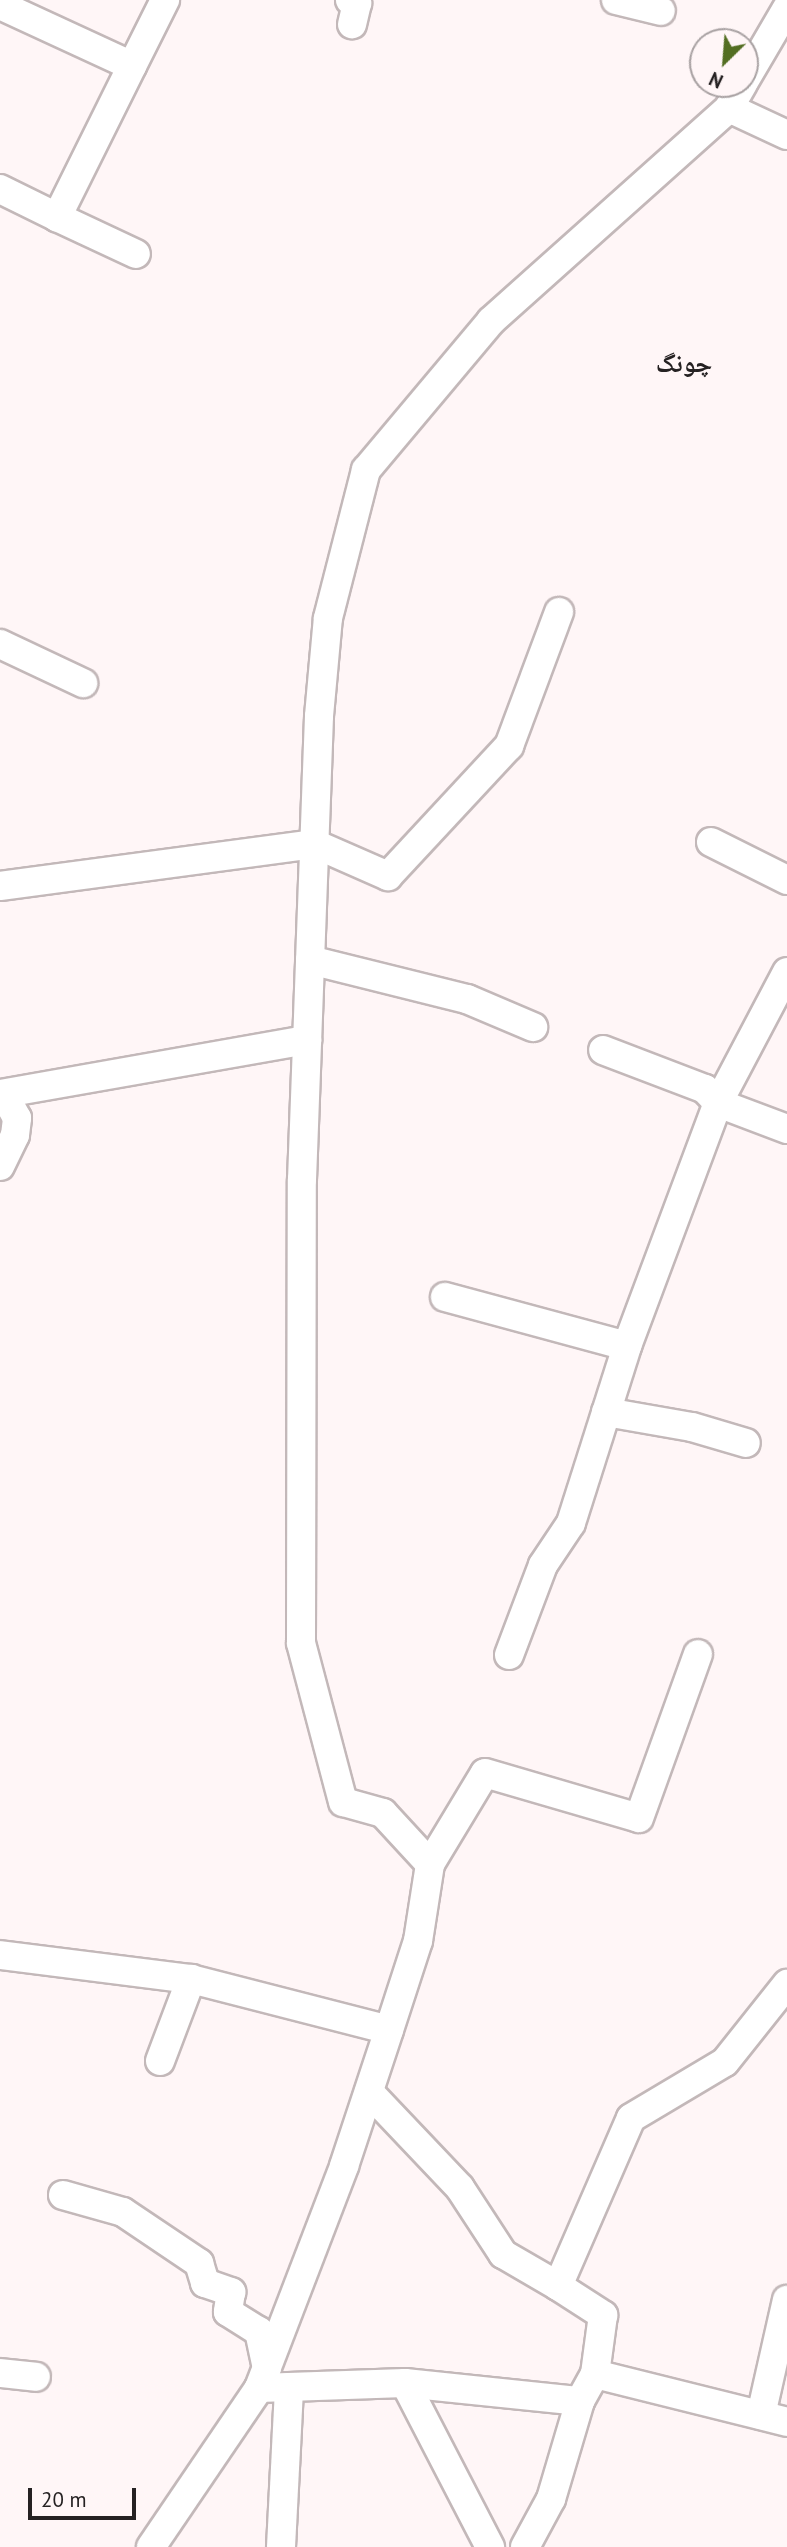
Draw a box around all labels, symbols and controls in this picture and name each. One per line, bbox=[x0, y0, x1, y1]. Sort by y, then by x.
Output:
north arrow bbox=[689, 28, 759, 98]
text: N bbox=[705, 67, 727, 94]
district label: چونگ bbox=[656, 347, 712, 379]
scale bar bbox=[32, 2474, 140, 2518]
text: 20 m bbox=[41, 2486, 87, 2513]

